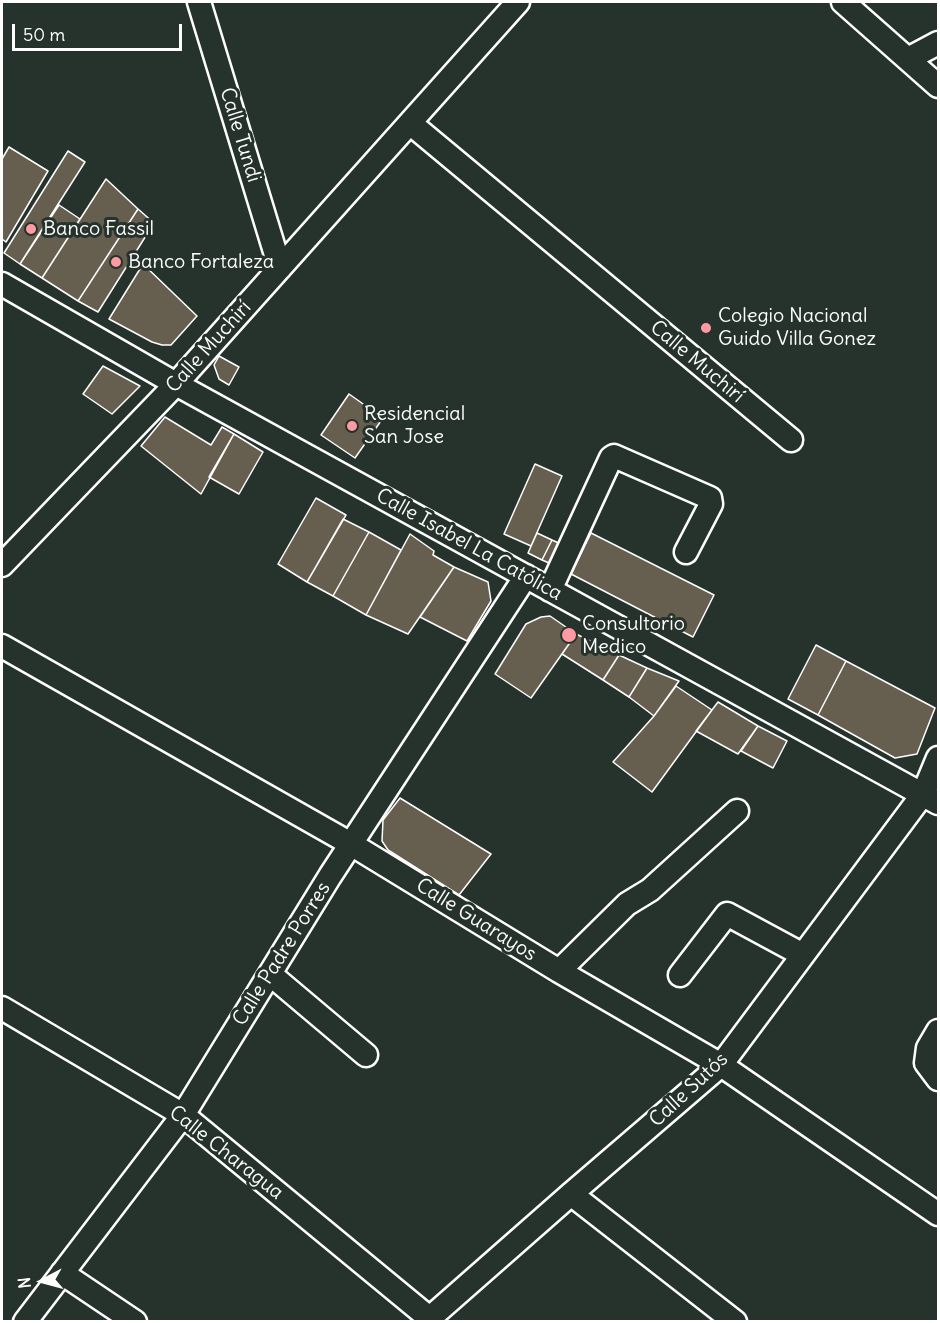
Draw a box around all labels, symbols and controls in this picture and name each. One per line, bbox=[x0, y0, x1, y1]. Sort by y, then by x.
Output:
scale bar bbox=[15, 12, 184, 50]
text: 50 m bbox=[23, 23, 65, 46]
street label: Calle Tundi bbox=[214, 85, 266, 185]
place label: Banco Fassil bbox=[43, 217, 154, 241]
marker: Banco Fassil bbox=[24, 222, 38, 236]
place label: Banco Fortaleza bbox=[128, 250, 274, 274]
marker: Banco Fortaleza bbox=[109, 255, 123, 269]
street label: Calle Muchirí bbox=[161, 296, 257, 398]
place label: Colegio Nacional Guido Villa Gonez bbox=[718, 304, 876, 351]
street label: Calle Muchirí bbox=[645, 316, 749, 408]
marker: Colegio Nacional Guido Villa Gonez bbox=[699, 321, 713, 335]
place label: Residencial San Jose bbox=[364, 402, 465, 449]
marker: Residencial San Jose bbox=[345, 419, 359, 433]
street label: Calle Isabel La Católica bbox=[372, 484, 566, 606]
place label: Consultorio Medico bbox=[582, 612, 685, 659]
marker: Consultorio Medico bbox=[560, 626, 578, 644]
street label: Calle Guarayos bbox=[411, 873, 541, 967]
street label: Calle Padre Porres bbox=[228, 878, 336, 1030]
street label: Calle Sutós bbox=[645, 1048, 733, 1132]
street label: Calle Charagua bbox=[164, 1101, 288, 1205]
north arrow bbox=[12, 1251, 72, 1311]
text: N bbox=[14, 1276, 35, 1289]

